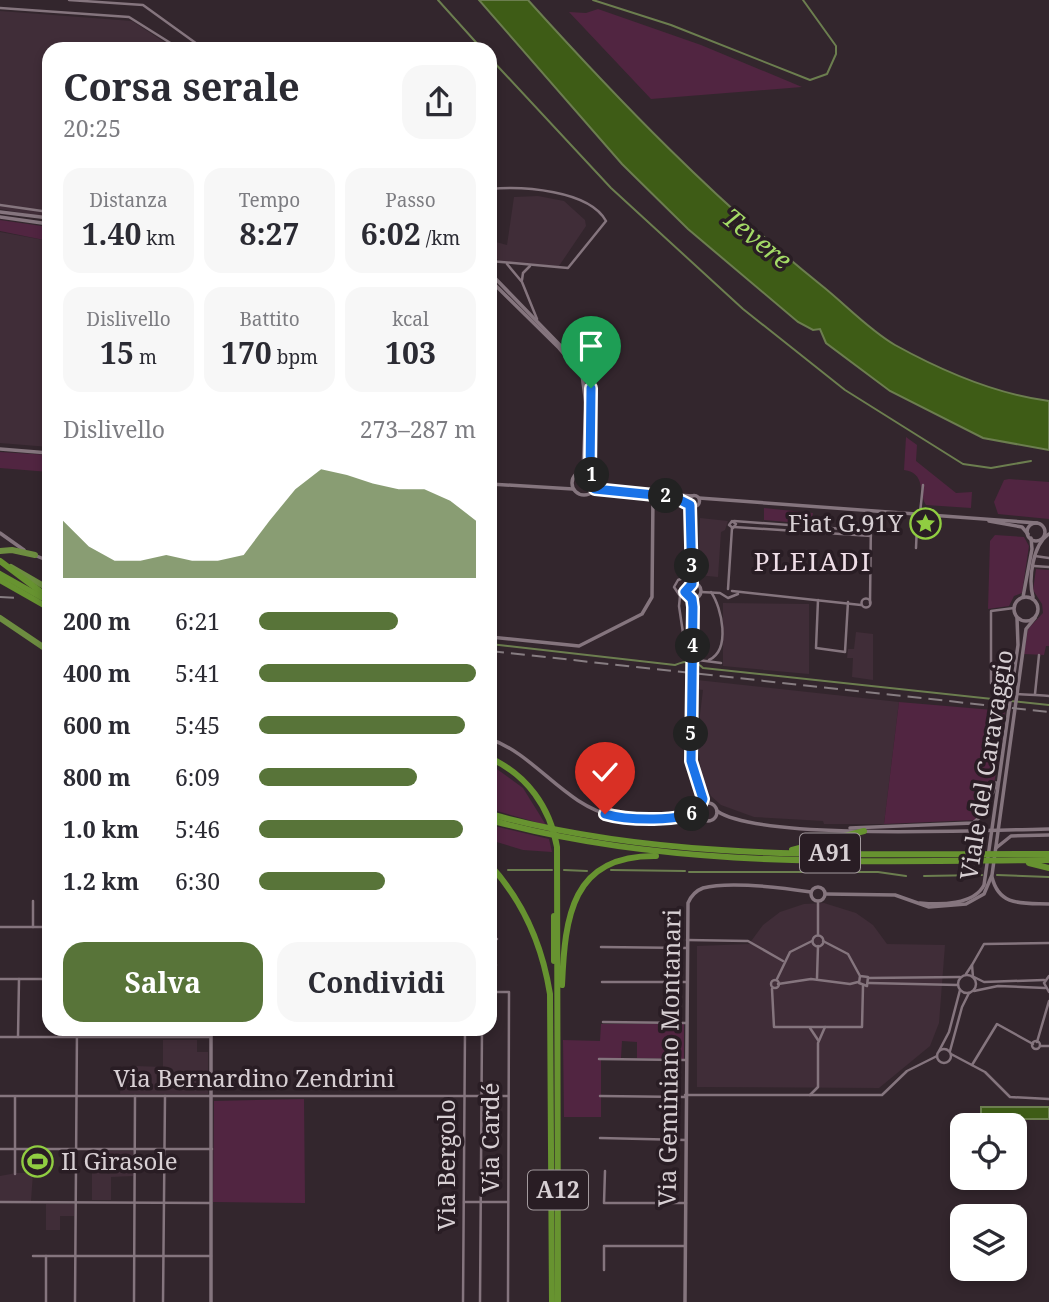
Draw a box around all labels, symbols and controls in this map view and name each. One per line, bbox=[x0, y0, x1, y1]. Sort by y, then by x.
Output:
text: Corsa serale bbox=[63, 60, 300, 112]
button: share bbox=[402, 65, 476, 139]
text: 20:25 bbox=[63, 112, 121, 144]
text: Distanza bbox=[89, 187, 168, 213]
text: Tempo bbox=[239, 187, 300, 213]
text: Passo bbox=[385, 187, 436, 213]
water label: Tevere bbox=[716, 199, 800, 277]
text: 1.40 bbox=[82, 213, 141, 254]
text: 8:27 bbox=[240, 213, 299, 254]
text: 6:02 bbox=[361, 213, 421, 254]
text: km bbox=[141, 225, 175, 251]
text: /km bbox=[421, 225, 460, 251]
text: Dislivello bbox=[86, 306, 171, 332]
text: Battito bbox=[239, 306, 300, 332]
text: kcal bbox=[392, 306, 429, 332]
pin bbox=[561, 316, 621, 388]
icon: arrive bbox=[572, 327, 610, 365]
text: 15 bbox=[100, 332, 134, 373]
text: 170 bbox=[221, 332, 272, 373]
text: 103 bbox=[385, 332, 436, 373]
text: m bbox=[134, 344, 157, 370]
text: bpm bbox=[272, 344, 318, 370]
text: Dislivello bbox=[63, 413, 165, 445]
text: 273–287 m bbox=[360, 413, 476, 445]
pin: 1 bbox=[574, 458, 610, 492]
text: 1 bbox=[586, 461, 597, 487]
pin: 2 bbox=[648, 478, 684, 514]
text: 2 bbox=[660, 482, 671, 508]
place label: Fiat G.91Y bbox=[788, 506, 904, 539]
place icon: Fiat G.91Y bbox=[909, 507, 943, 541]
district label: PLEIADI bbox=[754, 543, 872, 579]
pin: 3 bbox=[674, 548, 710, 584]
text: 3 bbox=[686, 552, 697, 578]
text: 200 m bbox=[63, 605, 131, 637]
text: 6:21 bbox=[175, 605, 220, 637]
pin: 4 bbox=[676, 628, 710, 664]
text: 4 bbox=[687, 632, 698, 658]
street label: Viale del Caravaggio bbox=[951, 647, 1020, 882]
text: 400 m bbox=[63, 657, 131, 689]
text: 5:41 bbox=[175, 657, 220, 689]
text: 600 m bbox=[63, 709, 131, 741]
text: 5:45 bbox=[175, 709, 220, 741]
pin: 5 bbox=[674, 716, 708, 752]
text: 5 bbox=[685, 720, 696, 746]
pin bbox=[575, 742, 635, 814]
icon: check bbox=[586, 753, 624, 791]
text: 800 m bbox=[63, 761, 131, 793]
text: 6:09 bbox=[175, 761, 220, 793]
pin: 6 bbox=[674, 796, 710, 832]
text: 6 bbox=[686, 800, 697, 826]
text: 1.0 km bbox=[63, 813, 139, 845]
text: 5:46 bbox=[175, 813, 220, 845]
road number: A91 bbox=[800, 834, 860, 873]
text: 1.2 km bbox=[63, 865, 139, 897]
text: 6:30 bbox=[175, 865, 220, 897]
street label: Via Geminiano Montanari bbox=[649, 908, 688, 1207]
button: Salva bbox=[63, 942, 263, 1022]
button: Condividi bbox=[277, 942, 476, 1022]
street label: Via Bernardino Zendrini bbox=[113, 1061, 395, 1094]
street label: Via Cardé bbox=[473, 1083, 506, 1193]
street label: Via Bergolo bbox=[429, 1099, 462, 1231]
map controls bbox=[950, 1113, 1027, 1281]
button: locate bbox=[950, 1113, 1027, 1190]
place label: Il Girasole bbox=[61, 1144, 178, 1177]
sports icon: Il Girasole bbox=[21, 1145, 55, 1179]
road number: A12 bbox=[528, 1170, 588, 1210]
button: layers bbox=[950, 1204, 1027, 1281]

